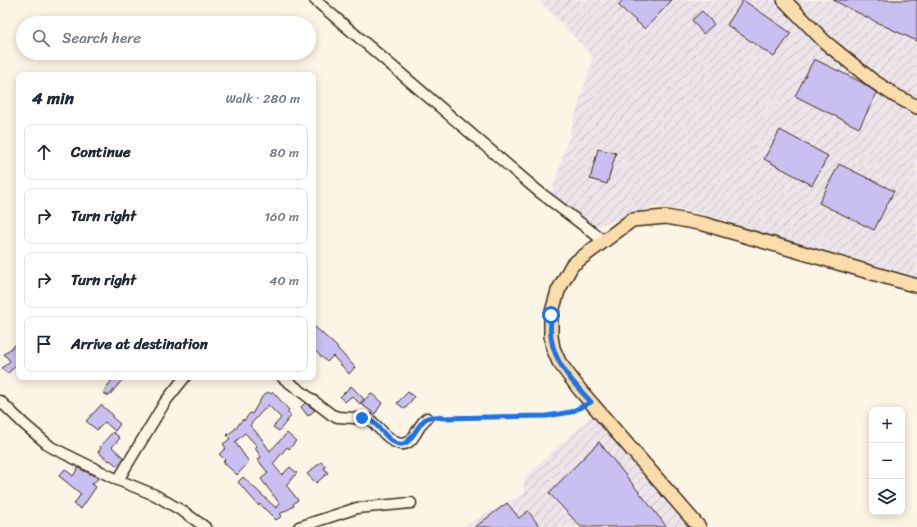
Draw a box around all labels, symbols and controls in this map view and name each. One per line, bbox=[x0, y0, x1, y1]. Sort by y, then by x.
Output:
search box bbox=[16, 16, 316, 60]
text: Search here bbox=[62, 25, 141, 51]
icon: search bbox=[30, 27, 52, 49]
text: 4 min bbox=[32, 83, 74, 113]
text: Walk · 280 m bbox=[226, 87, 300, 110]
text: Continue bbox=[71, 139, 131, 165]
icon: ahead bbox=[33, 141, 55, 163]
text: 80 m bbox=[270, 141, 299, 164]
text: Turn right bbox=[71, 203, 136, 229]
icon: right bbox=[33, 205, 55, 227]
text: 160 m bbox=[264, 205, 299, 228]
text: Turn right bbox=[71, 267, 136, 293]
icon: right bbox=[33, 269, 55, 291]
text: 40 m bbox=[269, 269, 299, 292]
route start bbox=[542, 306, 560, 324]
text: Arrive at destination bbox=[71, 331, 208, 357]
icon: arrive bbox=[33, 333, 55, 355]
map controls bbox=[869, 407, 905, 515]
button: + bbox=[869, 407, 905, 443]
route end bbox=[353, 409, 371, 427]
button: − bbox=[869, 443, 905, 479]
button: layers bbox=[869, 479, 905, 515]

